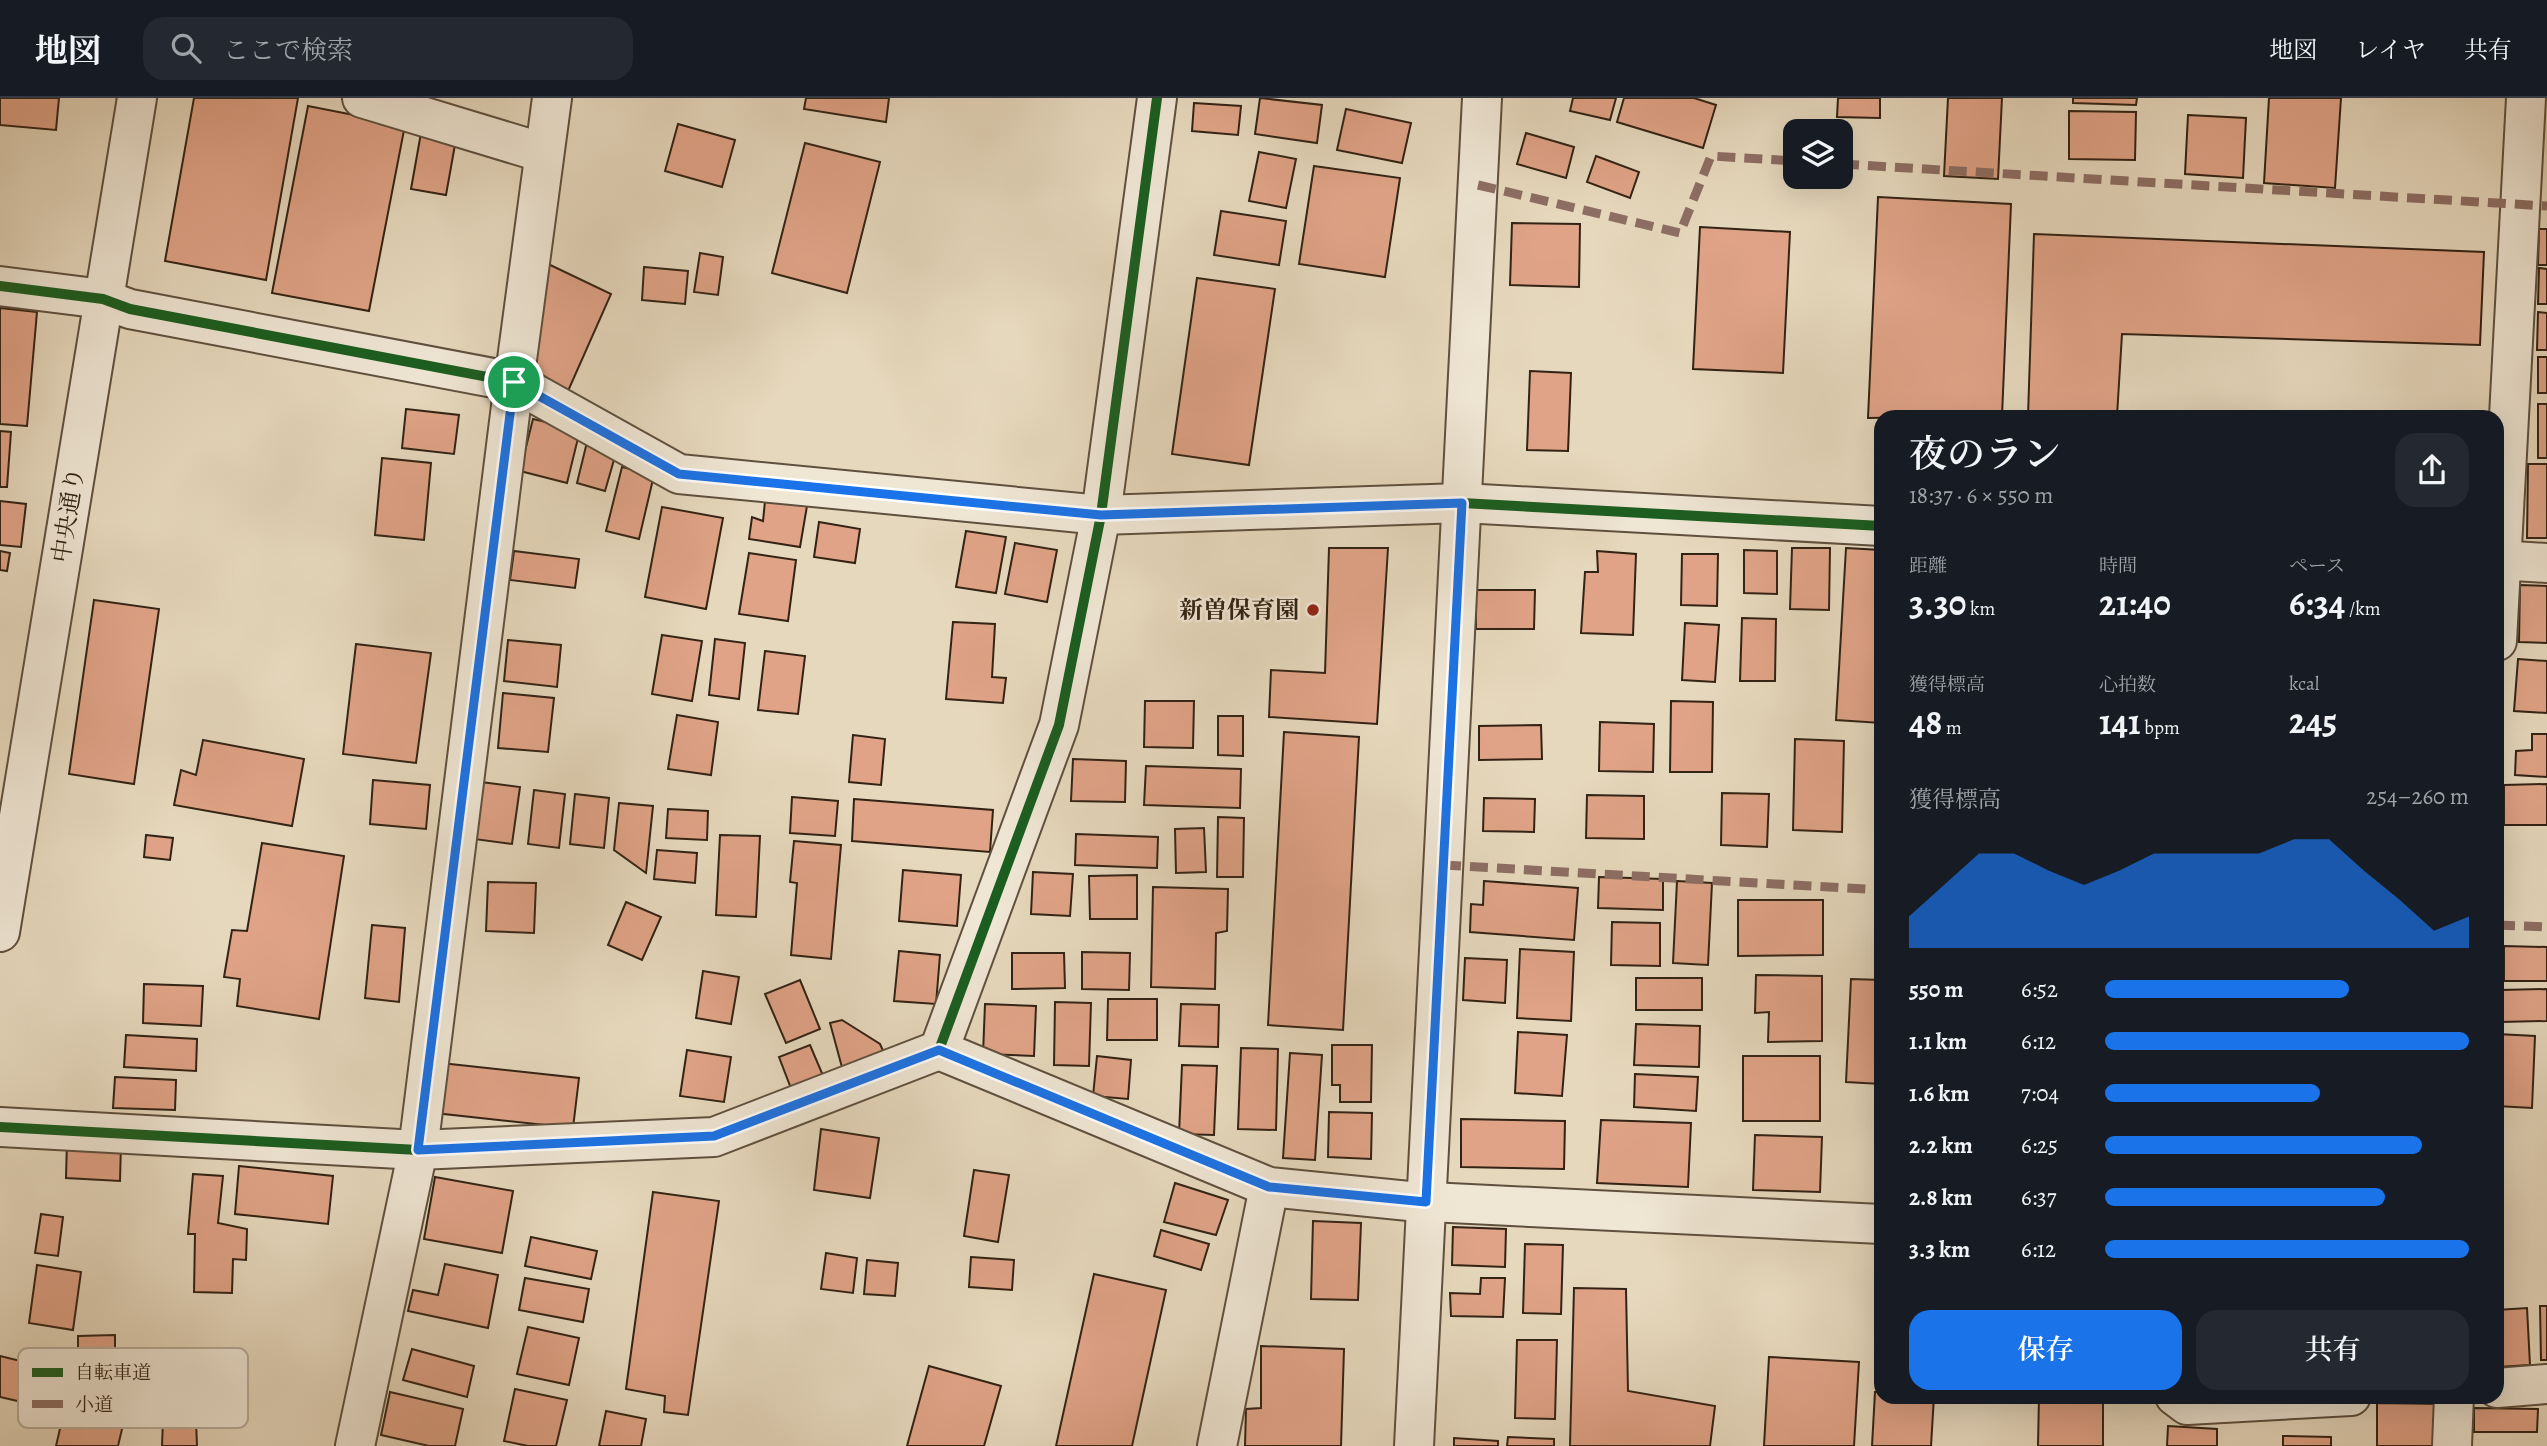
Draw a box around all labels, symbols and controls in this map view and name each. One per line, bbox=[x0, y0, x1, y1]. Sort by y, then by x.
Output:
search box bbox=[143, 17, 633, 80]
text: 地図 bbox=[35, 28, 101, 73]
icon: search bbox=[167, 29, 205, 67]
text: ここで検索 bbox=[223, 33, 353, 68]
text: 地図 bbox=[2269, 34, 2317, 66]
text: レイヤ bbox=[2355, 34, 2426, 66]
text: 共有 bbox=[2464, 34, 2512, 66]
map controls bbox=[1783, 119, 1853, 189]
button: layers bbox=[1783, 119, 1853, 189]
pin bbox=[484, 352, 544, 412]
icon: arrive bbox=[495, 363, 533, 401]
text: 夜のラン bbox=[1909, 428, 2061, 480]
button: share bbox=[2395, 433, 2469, 507]
street label: 中央通り bbox=[45, 465, 91, 565]
text: 18:37 · 6 × 550 m bbox=[1909, 480, 2054, 511]
text: 距離 bbox=[1909, 553, 1947, 579]
text: 時間 bbox=[2099, 553, 2137, 579]
text: ペース bbox=[2289, 553, 2345, 579]
text: 3.30 bbox=[1909, 579, 1966, 627]
text: 21:40 bbox=[2099, 579, 2171, 627]
text: 6:34 bbox=[2289, 579, 2345, 627]
place label: 新曽保育園 bbox=[1179, 594, 1299, 626]
text: km bbox=[1966, 596, 1995, 622]
text: /km bbox=[2345, 596, 2380, 622]
marker: 新曽保育園 bbox=[1305, 602, 1321, 618]
text: kcal bbox=[2289, 671, 2319, 697]
text: 獲得標高 bbox=[1909, 672, 1985, 698]
text: 心拍数 bbox=[2099, 672, 2156, 698]
text: 245 bbox=[2289, 697, 2337, 745]
text: 48 bbox=[1909, 698, 1942, 746]
text: 141 bbox=[2099, 698, 2141, 746]
text: m bbox=[1942, 715, 1962, 741]
text: bpm bbox=[2141, 715, 2180, 741]
text: 254–260 m bbox=[2366, 781, 2469, 812]
text: 獲得標高 bbox=[1909, 784, 2001, 815]
text: 550 m bbox=[1909, 974, 1964, 1005]
text: 6:52 bbox=[2021, 974, 2058, 1005]
text: 1.1 km bbox=[1909, 1026, 1967, 1057]
text: 6:12 bbox=[2021, 1026, 2056, 1057]
text: 1.6 km bbox=[1909, 1078, 1969, 1109]
text: 7:04 bbox=[2021, 1078, 2059, 1109]
text: 2.2 km bbox=[1909, 1130, 1973, 1161]
text: 6:25 bbox=[2021, 1130, 2058, 1161]
text: 2.8 km bbox=[1909, 1182, 1973, 1213]
text: 6:37 bbox=[2021, 1182, 2056, 1213]
text: 3.3 km bbox=[1909, 1234, 1970, 1265]
text: 6:12 bbox=[2021, 1234, 2056, 1265]
button: 保存 bbox=[1909, 1310, 2182, 1390]
button: 共有 bbox=[2196, 1310, 2469, 1390]
legend bbox=[18, 1348, 248, 1428]
text: 自転車道 bbox=[75, 1360, 151, 1386]
text: 小道 bbox=[75, 1392, 113, 1418]

